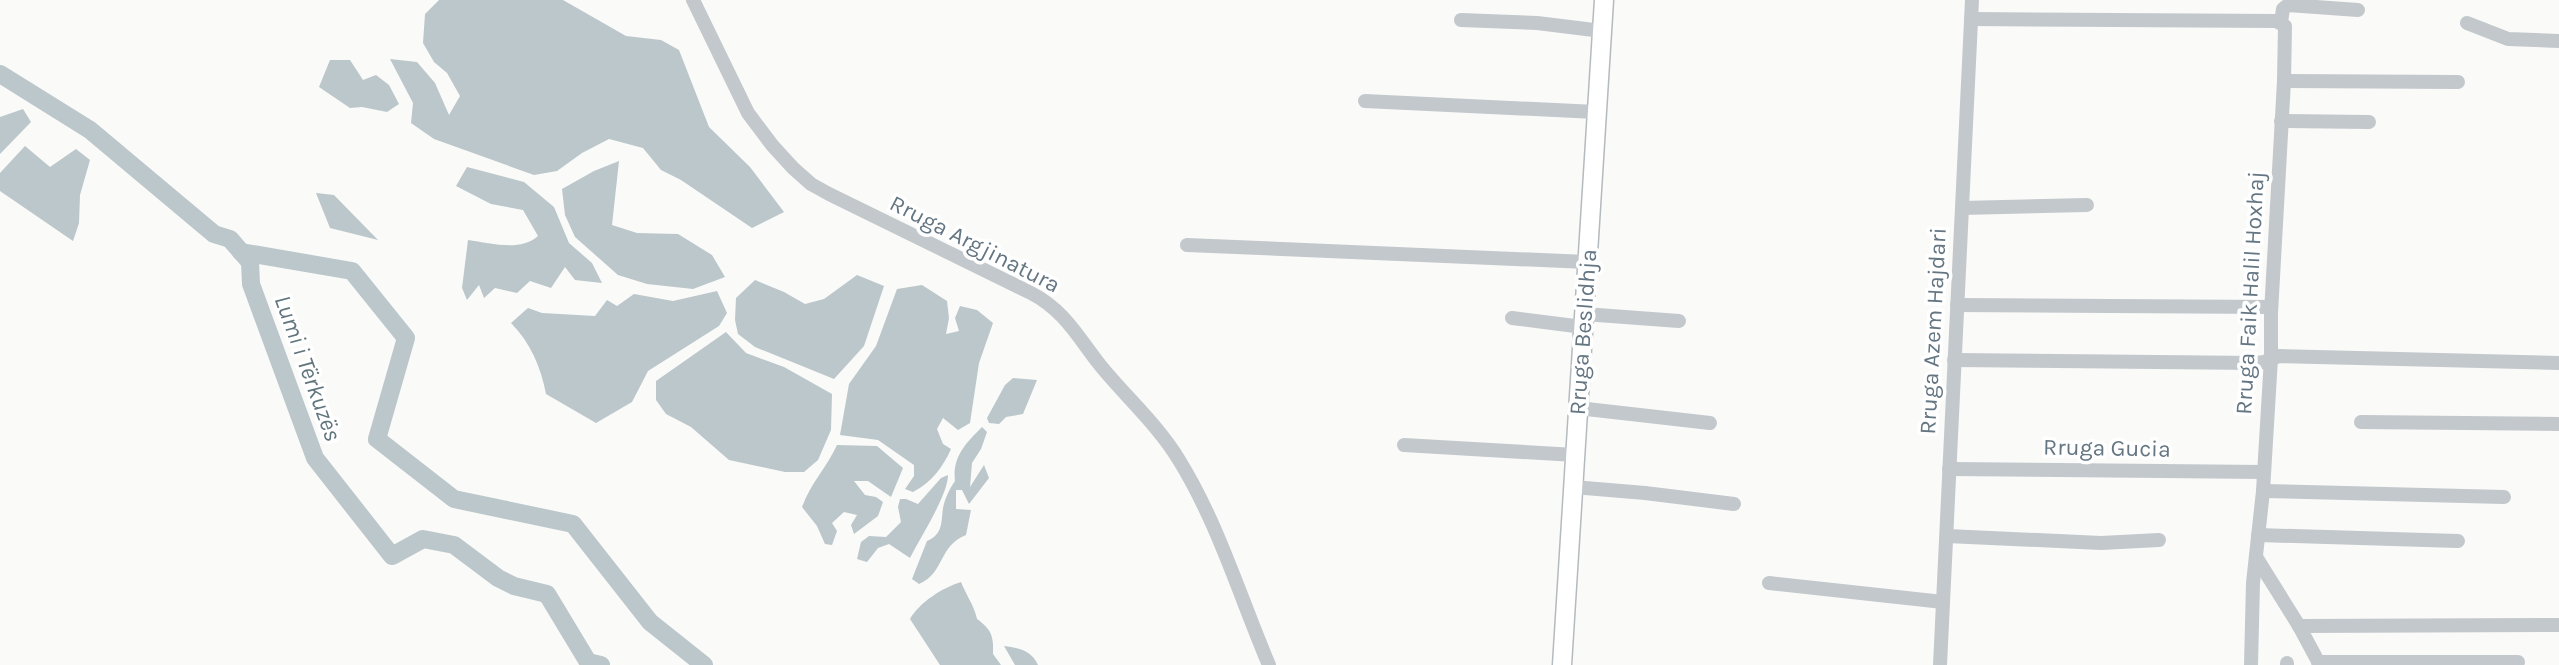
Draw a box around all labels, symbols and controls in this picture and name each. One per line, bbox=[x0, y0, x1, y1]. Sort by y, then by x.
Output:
street label: Rruga Faik Halil Hoxhaj bbox=[2230, 171, 2270, 415]
street label: Rruga Argjinatura bbox=[885, 189, 1065, 299]
street label: Rruga Azem Hajdari bbox=[1914, 227, 1952, 435]
street label: Rruga Beslidhja bbox=[1564, 248, 1602, 416]
water label: Lumi i Tërkuzës bbox=[269, 291, 347, 445]
street label: Rruga Gucia bbox=[2043, 433, 2171, 463]

